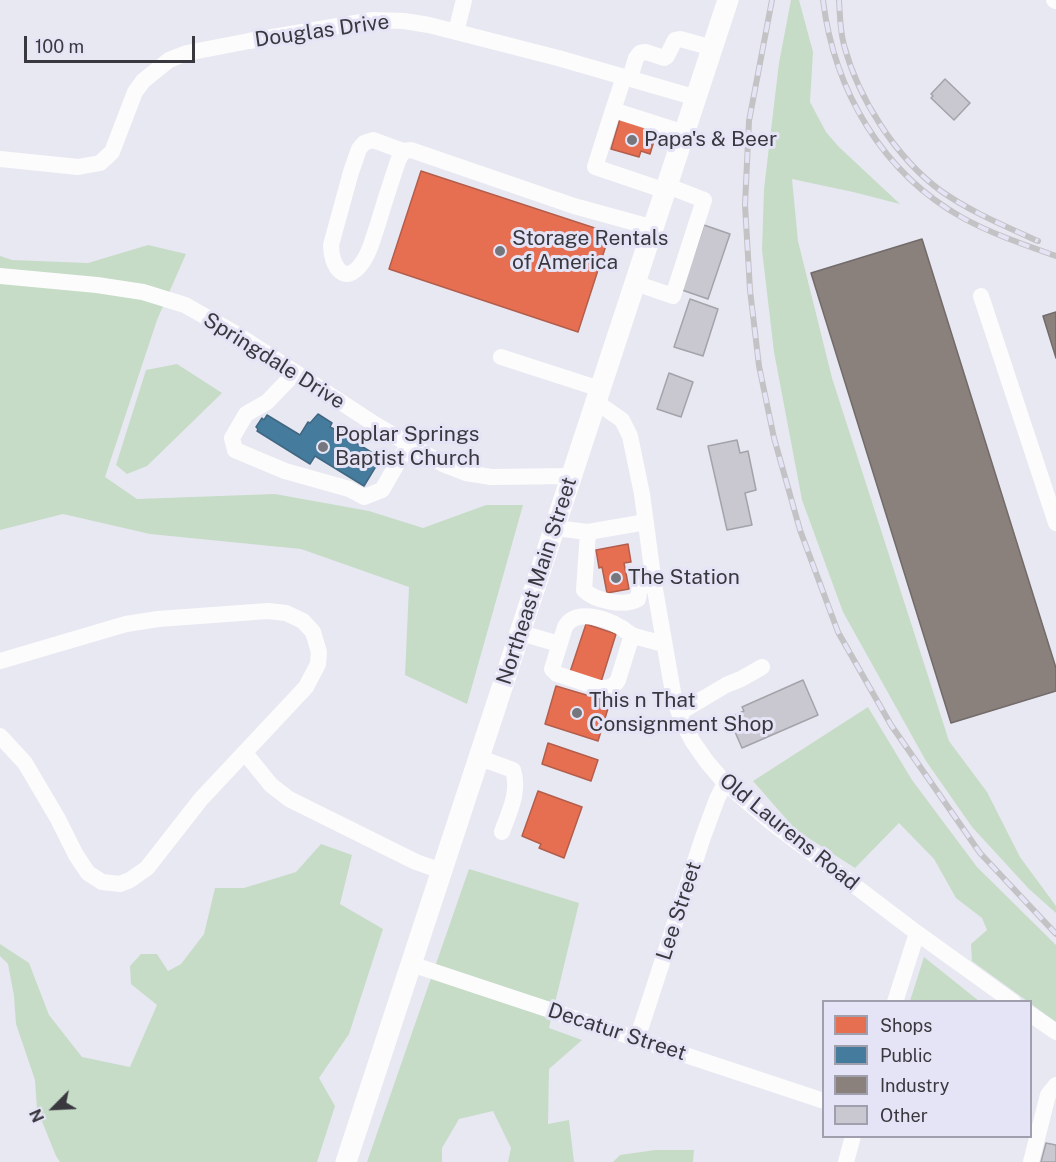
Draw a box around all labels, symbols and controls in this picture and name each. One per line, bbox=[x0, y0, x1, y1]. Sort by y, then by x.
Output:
street label: Douglas Drive bbox=[253, 9, 391, 53]
scale bar bbox=[27, 24, 198, 62]
text: 100 m bbox=[35, 36, 84, 57]
place label: Papa's & Beer bbox=[644, 127, 777, 153]
marker: Papa's & Beer bbox=[625, 133, 639, 147]
place label: Storage Rentals of America bbox=[512, 226, 668, 276]
marker: Storage Rentals of America bbox=[493, 244, 507, 258]
street label: Springdale Drive bbox=[199, 307, 349, 415]
place label: Poplar Springs Baptist Church bbox=[335, 422, 480, 472]
marker: Poplar Springs Baptist Church bbox=[316, 440, 330, 454]
street label: Northeast Main Street bbox=[492, 474, 582, 688]
place label: The Station bbox=[628, 565, 740, 591]
marker: The Station bbox=[609, 571, 623, 585]
place label: This n That Consignment Shop bbox=[589, 688, 774, 738]
marker: This n That Consignment Shop bbox=[570, 706, 584, 720]
street label: Old Laurens Road bbox=[714, 768, 864, 896]
street label: Lee Street bbox=[651, 859, 707, 963]
street label: Decatur Street bbox=[545, 998, 689, 1066]
legend bbox=[822, 1000, 1032, 1138]
text: Shops bbox=[880, 1015, 932, 1036]
text: Public bbox=[880, 1045, 932, 1066]
text: Industry bbox=[880, 1075, 949, 1096]
north arrow bbox=[24, 1078, 84, 1138]
text: Other bbox=[880, 1105, 928, 1126]
text: N bbox=[26, 1106, 48, 1125]

